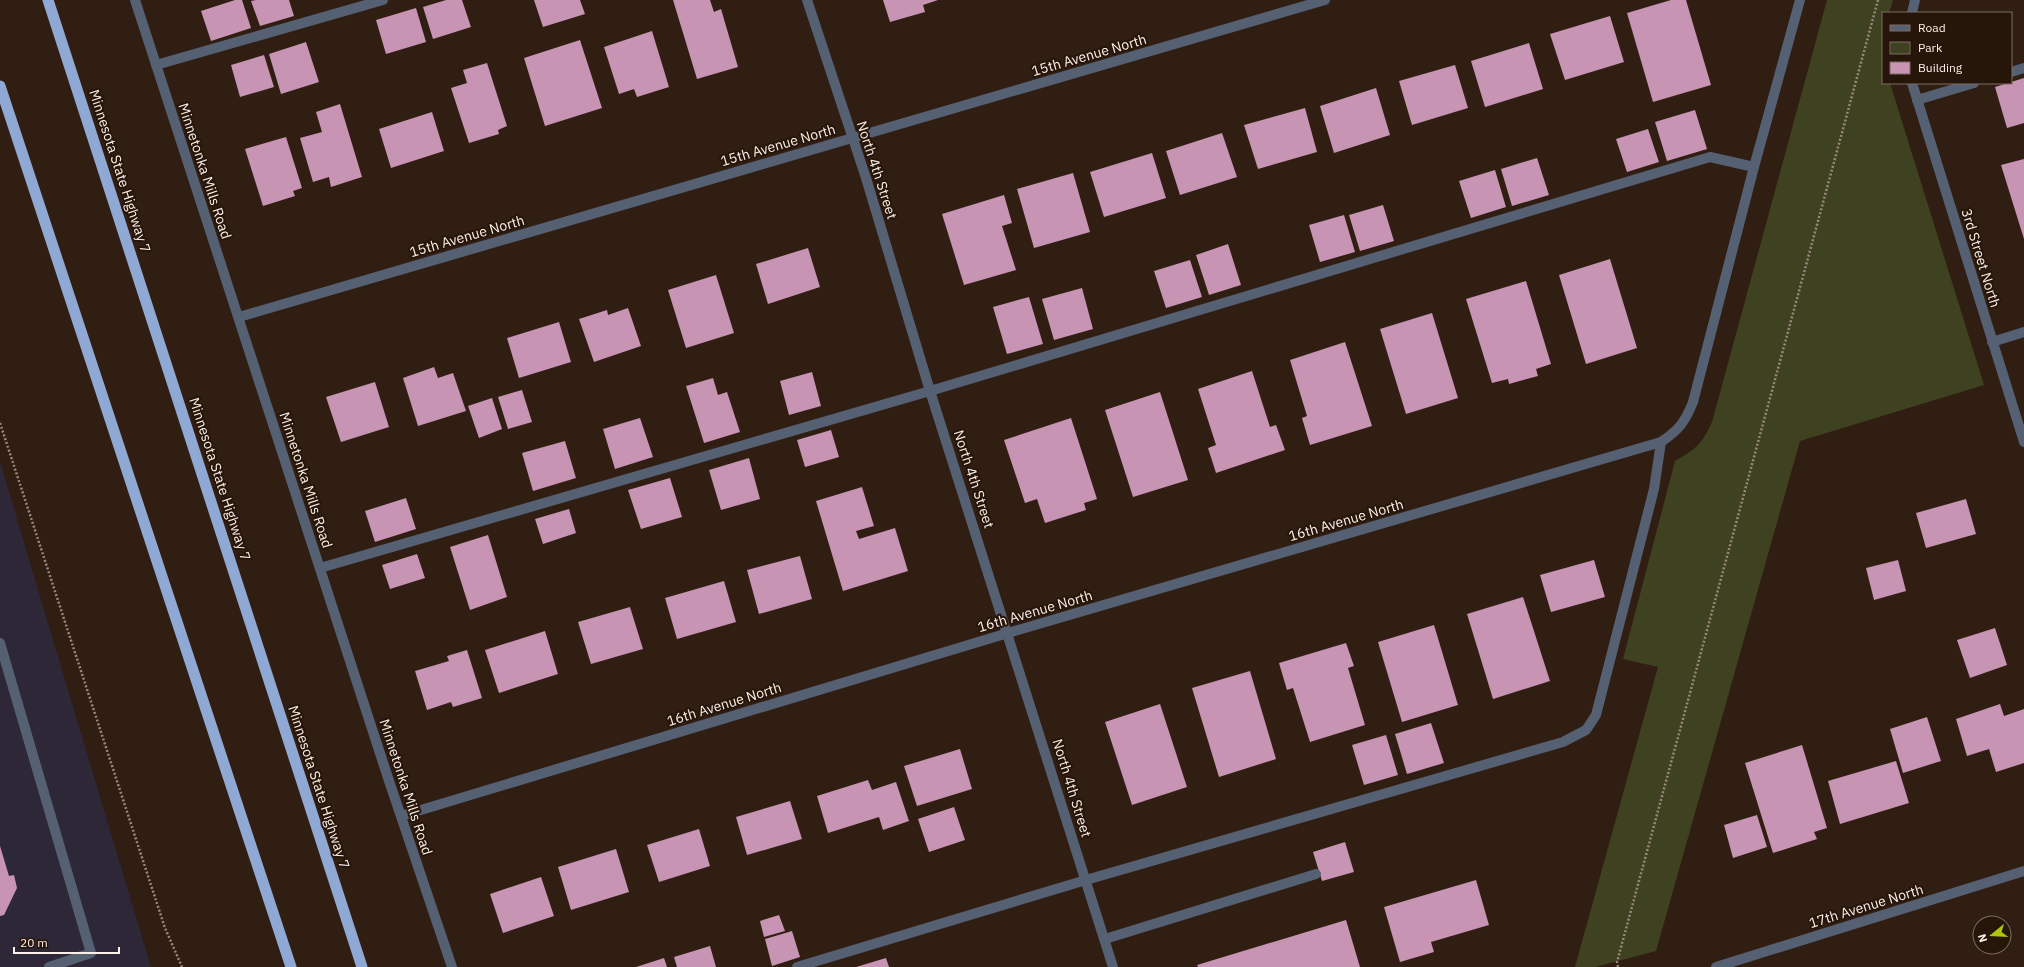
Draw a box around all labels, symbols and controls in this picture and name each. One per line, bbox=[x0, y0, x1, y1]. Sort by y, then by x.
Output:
legend bbox=[1882, 12, 2012, 84]
text: Road bbox=[1918, 20, 1946, 35]
street label: 15th Avenue North bbox=[1029, 30, 1149, 80]
text: Park bbox=[1918, 40, 1943, 55]
text: Building bbox=[1918, 60, 1963, 75]
street label: Minnesota State Highway 7 bbox=[85, 87, 155, 255]
street label: Minnetonka Mills Road bbox=[175, 101, 235, 241]
street label: North 4th Street bbox=[853, 119, 901, 221]
street label: 15th Avenue North bbox=[718, 120, 838, 170]
street label: 3rd Street North bbox=[1957, 206, 2005, 310]
street label: 15th Avenue North bbox=[407, 211, 527, 261]
street label: Minnesota State Highway 7 bbox=[185, 395, 255, 563]
street label: Minnetonka Mills Road bbox=[276, 410, 336, 550]
street label: North 4th Street bbox=[950, 428, 998, 530]
street label: 16th Avenue North bbox=[1286, 495, 1406, 545]
street label: 16th Avenue North bbox=[975, 586, 1095, 636]
street label: 16th Avenue North bbox=[665, 678, 783, 730]
street label: Minnesota State Highway 7 bbox=[284, 703, 354, 871]
street label: Minnetonka Mills Road bbox=[376, 717, 436, 857]
street label: North 4th Street bbox=[1048, 737, 1096, 840]
street label: 17th Avenue North bbox=[1807, 880, 1925, 932]
north arrow bbox=[1972, 915, 2012, 955]
scale bar bbox=[14, 929, 119, 955]
text: N bbox=[1975, 932, 1990, 944]
text: 20 m bbox=[20, 935, 48, 950]

